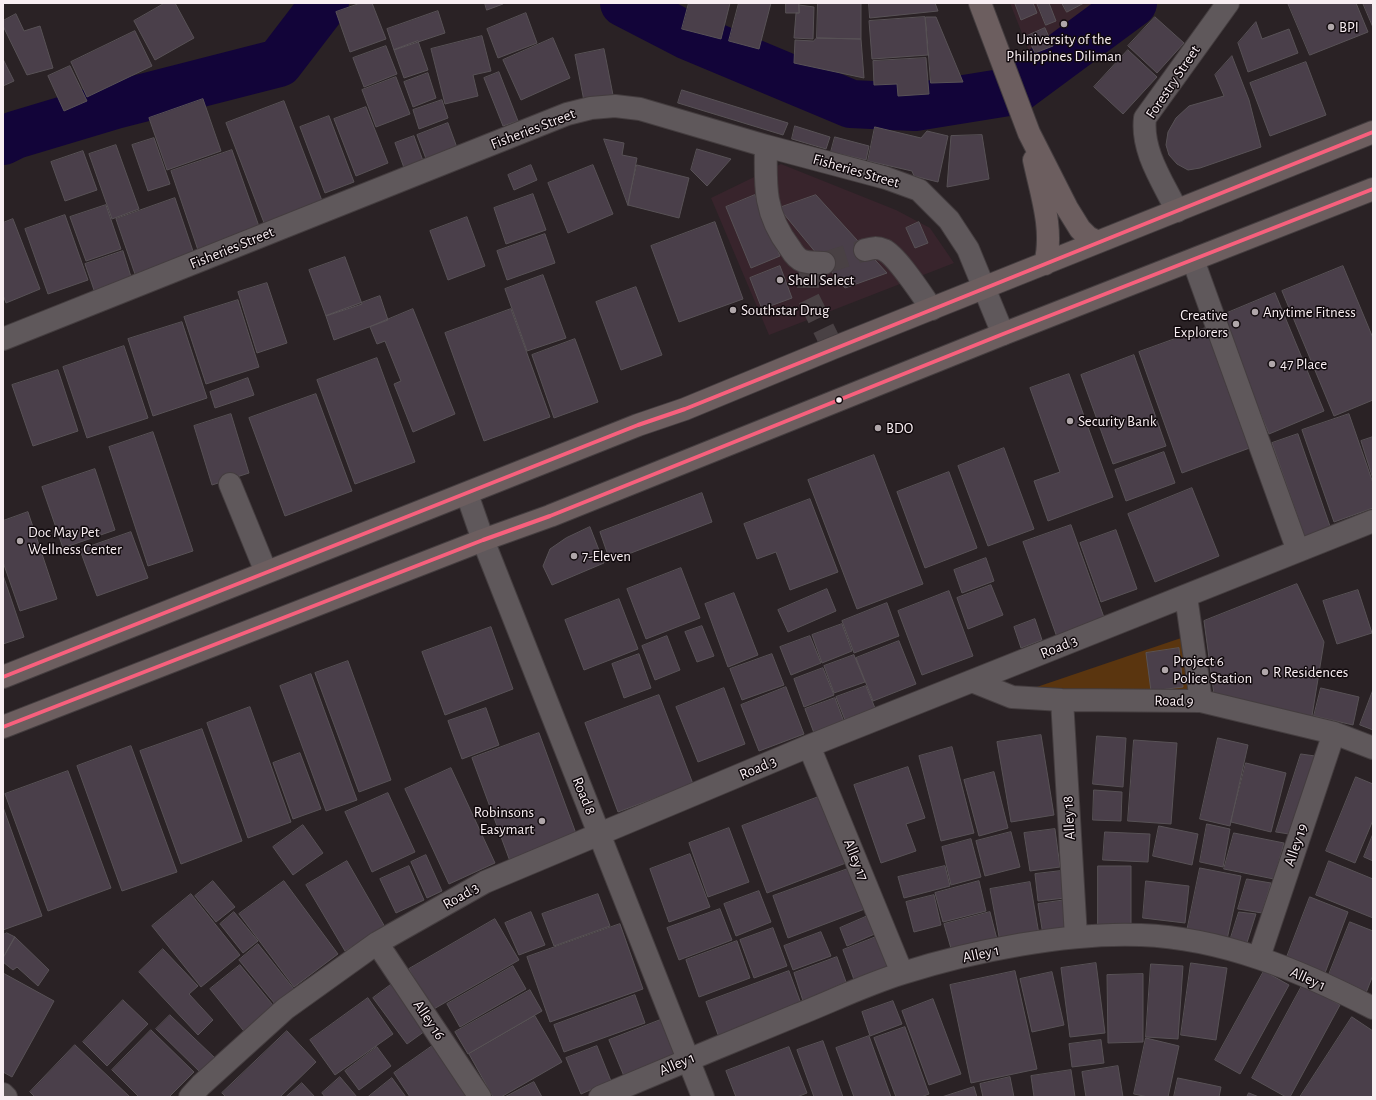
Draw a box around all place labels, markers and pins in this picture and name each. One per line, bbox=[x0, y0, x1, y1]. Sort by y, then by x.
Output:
place label: BPI bbox=[1339, 18, 1359, 36]
marker: University of the Philippines Diliman bbox=[1059, 19, 1069, 29]
marker: BPI bbox=[1326, 22, 1336, 32]
place label: University of the Philippines Diliman bbox=[1006, 30, 1122, 65]
place label: Shell Select bbox=[788, 271, 854, 289]
marker: Shell Select bbox=[775, 275, 785, 285]
place label: Southstar Drug bbox=[741, 301, 829, 319]
place label: Anytime Fitness bbox=[1263, 303, 1356, 321]
marker: Southstar Drug bbox=[728, 305, 738, 315]
place label: Creative Explorers bbox=[1174, 306, 1228, 341]
marker: Anytime Fitness bbox=[1250, 307, 1260, 317]
marker: Creative Explorers bbox=[1231, 319, 1241, 329]
place label: 47 Place bbox=[1280, 355, 1327, 373]
marker: 47 Place bbox=[1267, 359, 1277, 369]
unlabelled marker bbox=[834, 395, 844, 405]
place label: Security Bank bbox=[1078, 412, 1157, 430]
marker: Security Bank bbox=[1065, 416, 1075, 426]
place label: BDO bbox=[886, 419, 913, 437]
marker: BDO bbox=[873, 423, 883, 433]
place label: Doc May Pet Wellness Center bbox=[28, 523, 122, 558]
marker: Doc May Pet Wellness Center bbox=[15, 536, 25, 546]
place label: 7-Eleven bbox=[582, 547, 631, 565]
marker: 7-Eleven bbox=[569, 551, 579, 561]
place label: Project 6 Police Station bbox=[1173, 652, 1252, 687]
place label: R Residences bbox=[1273, 663, 1348, 681]
marker: Project 6 Police Station bbox=[1160, 665, 1170, 675]
marker: R Residences bbox=[1260, 667, 1270, 677]
place label: Robinsons Easymart bbox=[474, 803, 534, 838]
marker: Robinsons Easymart bbox=[537, 816, 547, 826]

